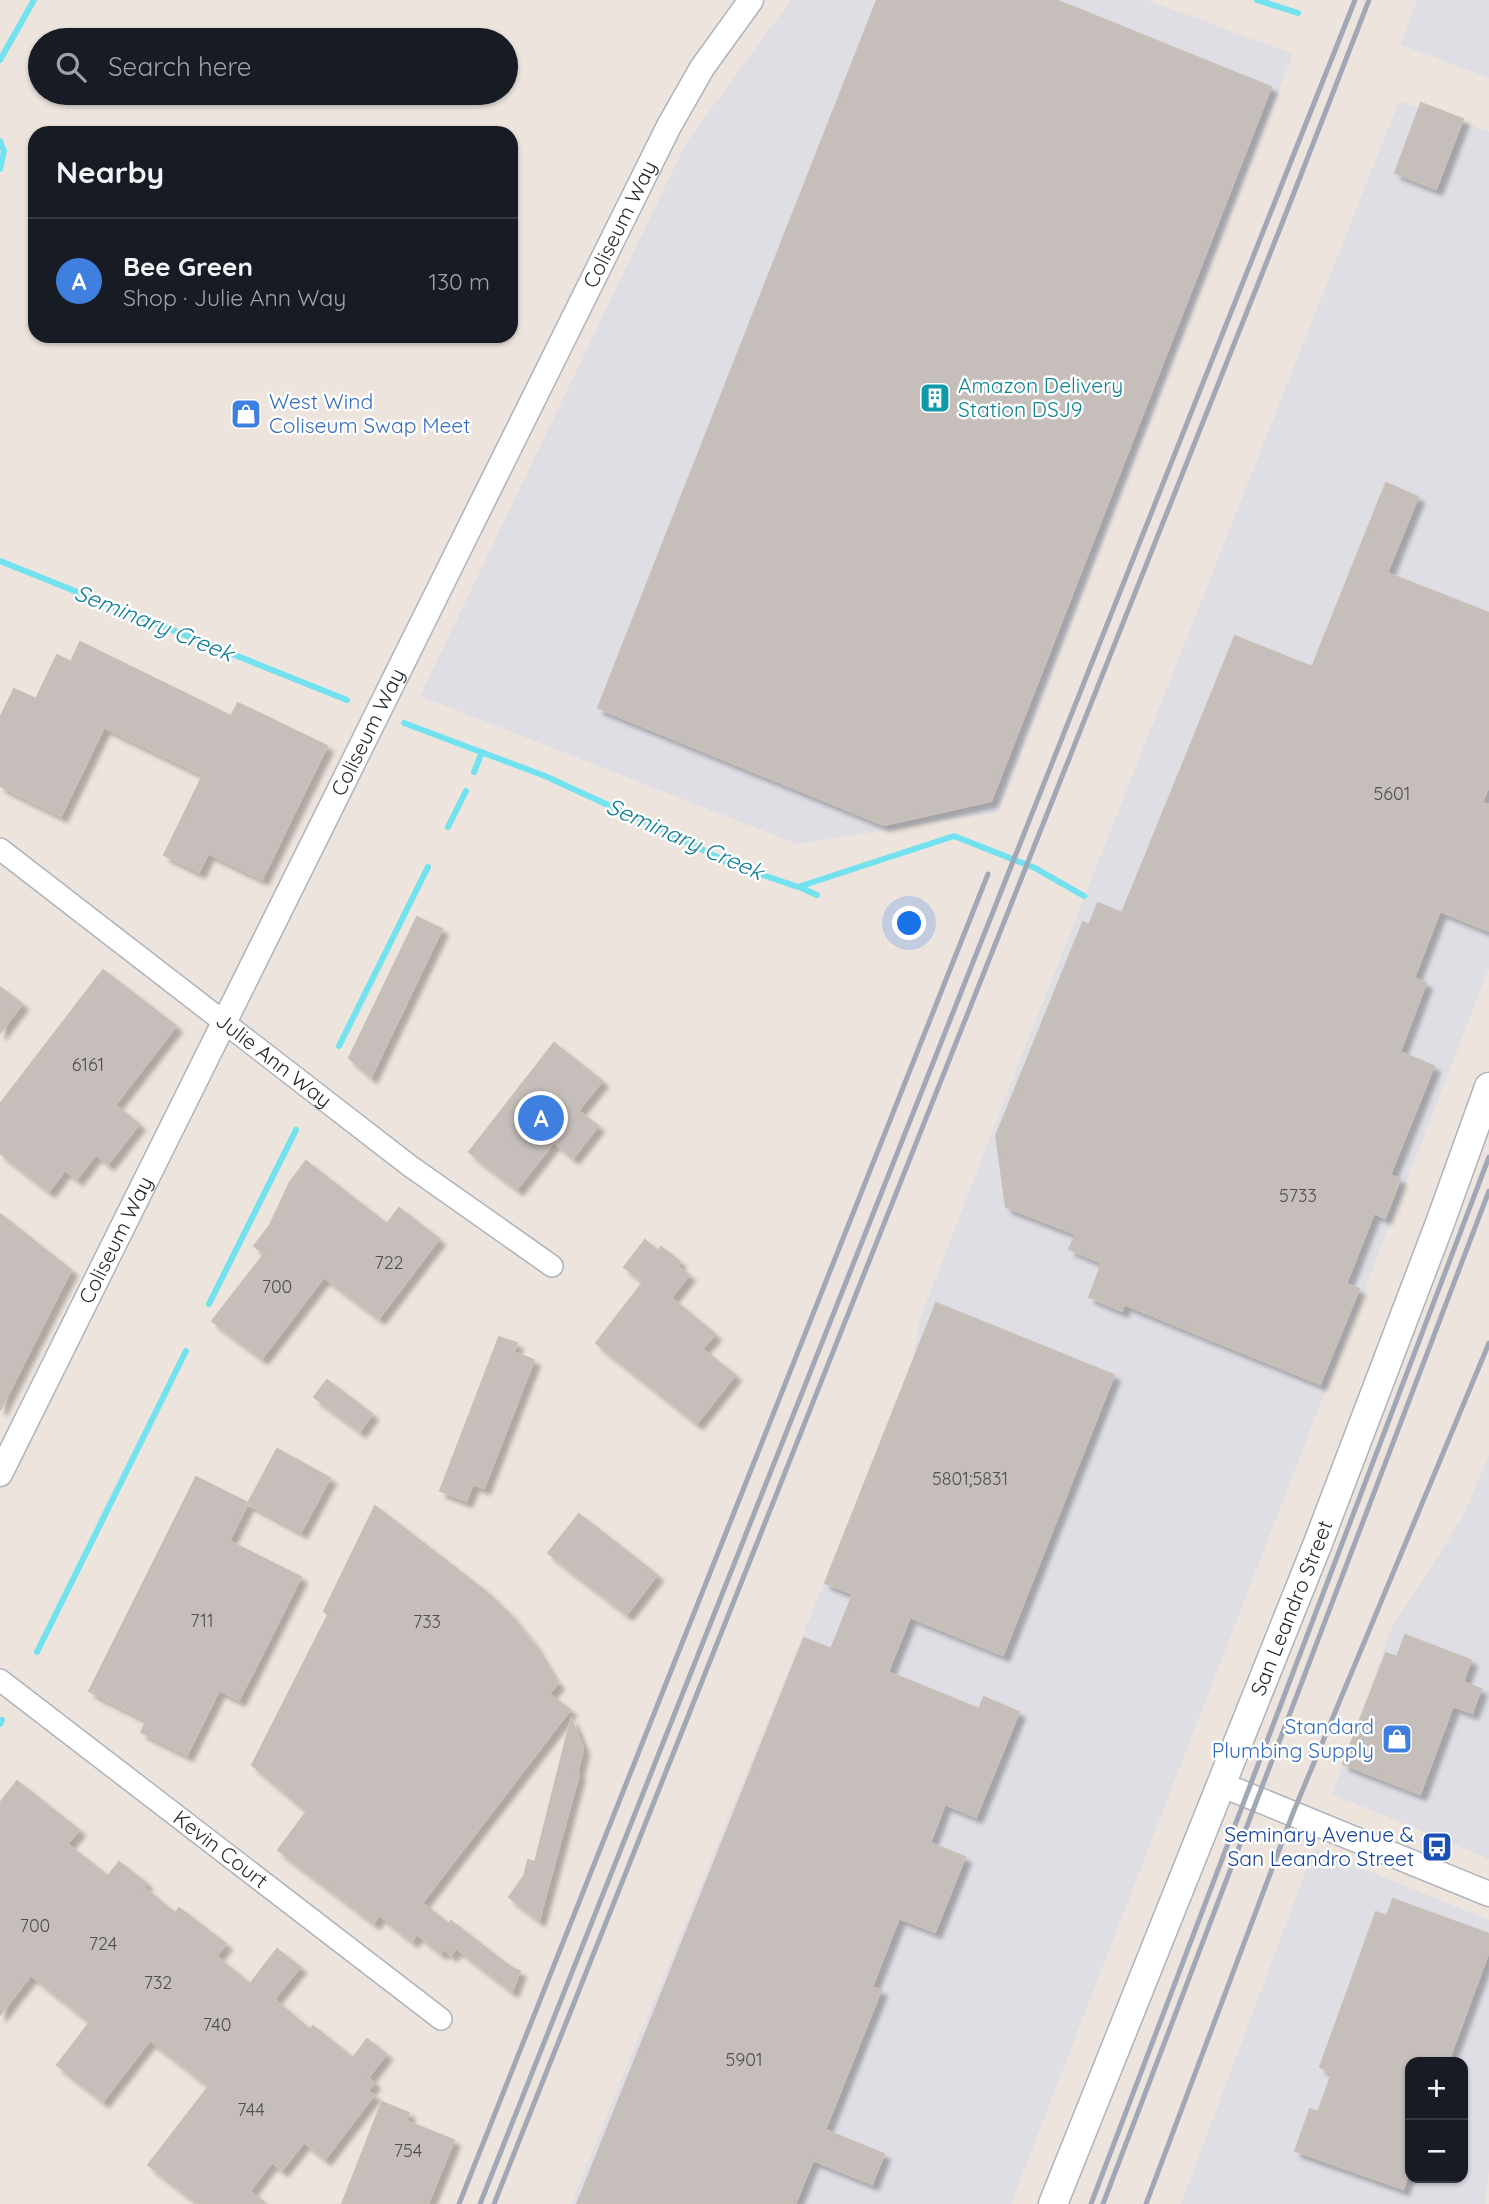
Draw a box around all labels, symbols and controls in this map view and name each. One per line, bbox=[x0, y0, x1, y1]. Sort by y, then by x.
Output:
search box bbox=[28, 28, 518, 105]
icon: search bbox=[52, 48, 90, 86]
text: Search here bbox=[108, 50, 252, 83]
text: Nearby bbox=[56, 153, 164, 191]
street label: Coliseum Way bbox=[577, 156, 662, 292]
text: Bee Green bbox=[123, 250, 253, 283]
text: A bbox=[72, 267, 86, 296]
text: 130 m bbox=[428, 267, 490, 296]
text: Shop · Julie Ann Way bbox=[123, 283, 346, 312]
place label: Amazon Delivery Station DSJ9 bbox=[958, 372, 1123, 422]
building icon: Amazon Delivery Station DSJ9 bbox=[918, 381, 952, 415]
place label: West Wind Coliseum Swap Meet bbox=[269, 388, 470, 438]
shop icon: West Wind Coliseum Swap Meet bbox=[229, 397, 263, 431]
water label: Seminary Creek bbox=[70, 577, 239, 668]
street label: Coliseum Way bbox=[325, 664, 410, 800]
house number: 5601 bbox=[1374, 782, 1410, 805]
water label: Seminary Creek bbox=[602, 791, 770, 887]
your location bbox=[892, 906, 926, 940]
street label: Julie Ann Way bbox=[211, 1007, 337, 1113]
house number: 6161 bbox=[72, 1053, 104, 1076]
pin: A bbox=[518, 1092, 564, 1144]
street label: Coliseum Way bbox=[73, 1172, 158, 1308]
house number: 5733 bbox=[1279, 1184, 1317, 1207]
house number: 722 bbox=[374, 1251, 404, 1274]
house number: 700 bbox=[262, 1275, 292, 1298]
house number: 5801;5831 bbox=[932, 1467, 1008, 1490]
street label: San Leandro Street bbox=[1244, 1516, 1337, 1699]
house number: 711 bbox=[190, 1609, 214, 1632]
house number: 733 bbox=[413, 1610, 441, 1633]
place label: Standard Plumbing Supply bbox=[1212, 1713, 1374, 1763]
shop icon: Standard Plumbing Supply bbox=[1380, 1722, 1414, 1756]
street label: Kevin Court bbox=[168, 1804, 274, 1893]
place label: Seminary Avenue & San Leandro Street bbox=[1224, 1821, 1414, 1871]
bus stop icon: Seminary Avenue & San Leandro Street bbox=[1420, 1830, 1454, 1864]
house number: 700 bbox=[20, 1914, 50, 1937]
house number: 724 bbox=[89, 1932, 117, 1955]
house number: 732 bbox=[144, 1971, 172, 1994]
house number: 740 bbox=[203, 2013, 231, 2036]
house number: 5901 bbox=[725, 2048, 763, 2071]
map controls bbox=[1405, 2057, 1468, 2183]
button: + bbox=[1405, 2057, 1468, 2120]
house number: 744 bbox=[237, 2098, 265, 2121]
button: − bbox=[1405, 2120, 1468, 2183]
house number: 754 bbox=[394, 2139, 422, 2162]

